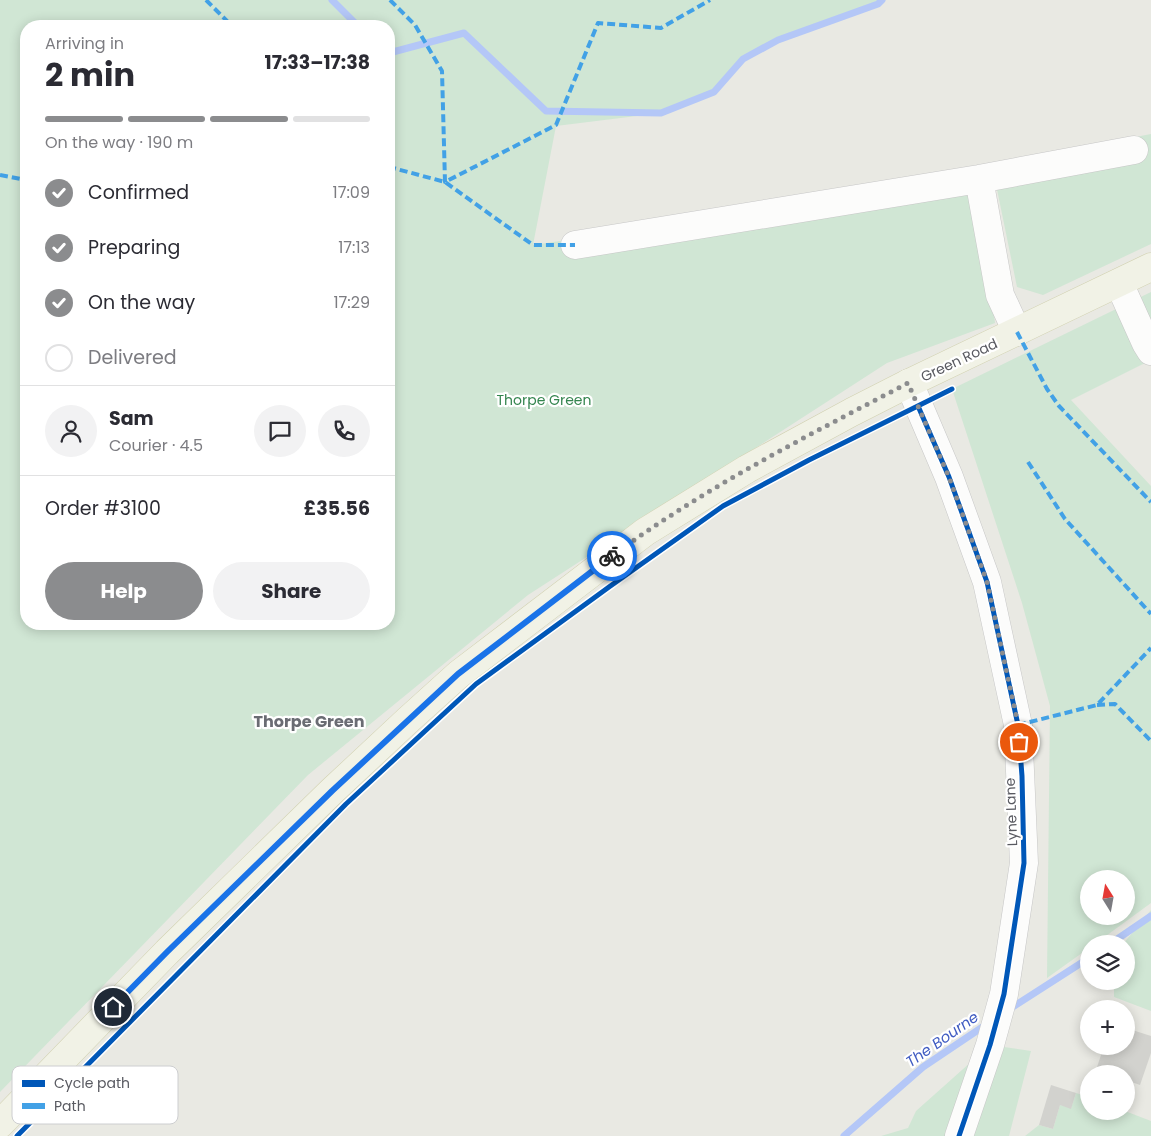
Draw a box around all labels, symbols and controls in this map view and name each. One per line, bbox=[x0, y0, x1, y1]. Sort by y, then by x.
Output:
text: Arriving in bbox=[45, 32, 124, 55]
text: 17:33–17:38 bbox=[265, 49, 370, 76]
text: 2 min bbox=[45, 52, 135, 97]
text: On the way · 190 m bbox=[45, 131, 193, 154]
icon: check bbox=[45, 179, 73, 207]
text: Confirmed bbox=[88, 179, 189, 206]
text: 17:09 bbox=[333, 181, 370, 204]
icon: check bbox=[45, 234, 73, 262]
text: Preparing bbox=[88, 234, 180, 261]
text: 17:13 bbox=[338, 236, 370, 259]
icon: check bbox=[45, 289, 73, 317]
text: On the way bbox=[88, 289, 195, 316]
text: 17:29 bbox=[333, 291, 370, 314]
street label: Green Road bbox=[917, 333, 1001, 387]
text: Delivered bbox=[88, 344, 177, 371]
park label: Thorpe Green bbox=[496, 390, 592, 410]
button: person bbox=[45, 405, 97, 457]
text: Sam bbox=[109, 405, 154, 432]
button: chat bbox=[254, 405, 306, 457]
button: phone bbox=[318, 405, 370, 457]
text: Courier · 4.5 bbox=[109, 434, 203, 457]
text: Order #3100 bbox=[45, 495, 161, 522]
text: £35.56 bbox=[304, 495, 370, 522]
courier bbox=[587, 531, 637, 581]
icon: bike bbox=[598, 542, 626, 570]
button: Help bbox=[45, 562, 203, 620]
button: Share bbox=[213, 562, 370, 620]
district label: Thorpe Green bbox=[254, 710, 364, 733]
pin bbox=[998, 721, 1040, 763]
icon: bag bbox=[1005, 728, 1033, 756]
street label: Lyne Lane bbox=[1000, 777, 1022, 847]
north arrow bbox=[1080, 870, 1135, 925]
map controls bbox=[1080, 870, 1135, 1120]
button: layers bbox=[1080, 935, 1135, 990]
pin bbox=[92, 986, 134, 1028]
icon: home bbox=[99, 993, 127, 1021]
button: + bbox=[1080, 1000, 1135, 1055]
water label: The Bourne bbox=[901, 1006, 983, 1072]
button: − bbox=[1080, 1065, 1135, 1120]
legend bbox=[12, 1066, 178, 1124]
text: Cycle path bbox=[54, 1073, 130, 1093]
text: Path bbox=[54, 1096, 86, 1116]

